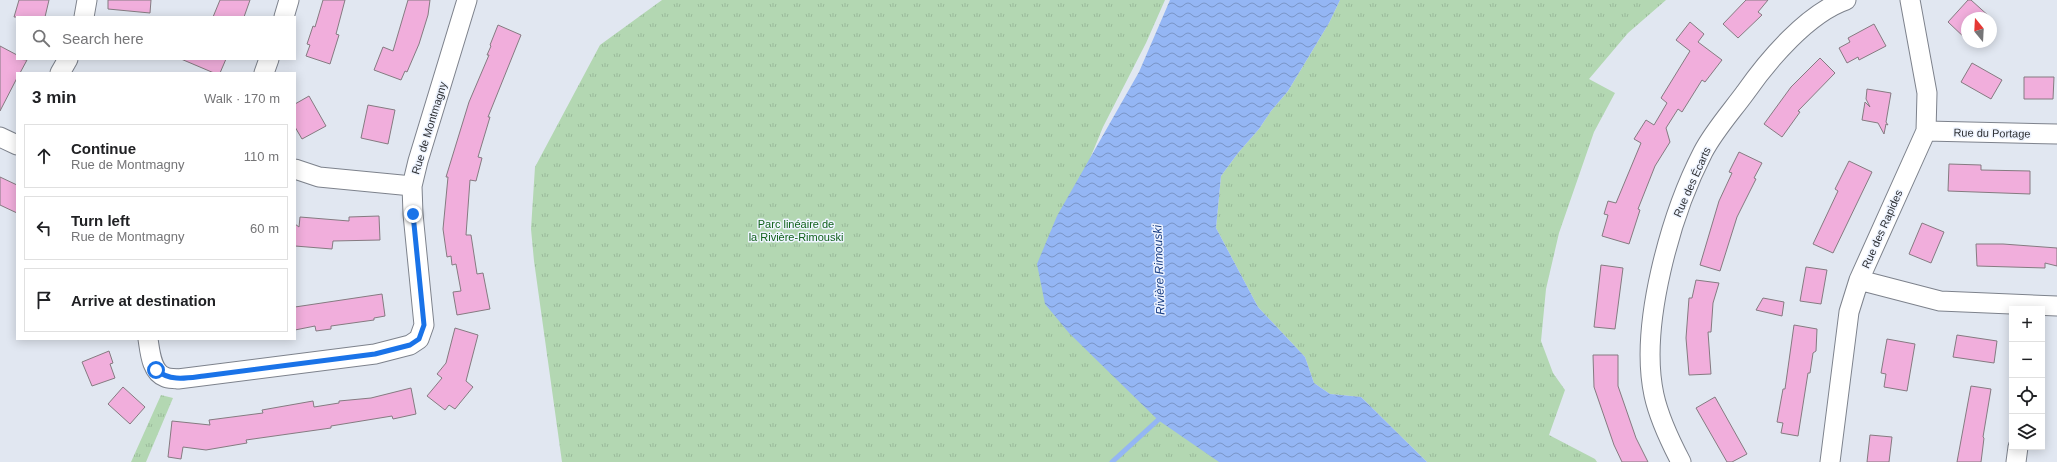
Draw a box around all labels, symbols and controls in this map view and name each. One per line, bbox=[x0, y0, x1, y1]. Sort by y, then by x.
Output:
north arrow bbox=[1961, 12, 1997, 48]
search box bbox=[16, 16, 296, 60]
icon: search bbox=[30, 27, 52, 49]
text: Search here bbox=[62, 30, 144, 47]
street label: Rue de Montmagny bbox=[409, 80, 449, 176]
text: 3 min bbox=[32, 88, 76, 107]
text: Walk · 170 m bbox=[204, 91, 280, 106]
street label: Rue du Portage bbox=[1953, 126, 2031, 140]
text: Continue bbox=[71, 140, 136, 157]
icon: ahead bbox=[33, 145, 55, 167]
street label: Rue des Écarts bbox=[1671, 145, 1713, 219]
text: 110 m bbox=[244, 149, 279, 164]
text: Rue de Montmagny bbox=[71, 157, 184, 172]
street label: Rue des Rapides bbox=[1859, 188, 1905, 270]
route end bbox=[404, 205, 422, 223]
text: Turn left bbox=[71, 212, 130, 229]
icon: left bbox=[33, 217, 55, 239]
park label: Parc linéaire de la Rivière-Rimouski bbox=[749, 218, 843, 243]
text: 60 m bbox=[250, 221, 279, 236]
water label: Rivière Rimouski bbox=[1150, 224, 1168, 315]
text: Rue de Montmagny bbox=[71, 229, 184, 244]
icon: arrive bbox=[33, 289, 55, 311]
text: Arrive at destination bbox=[71, 292, 216, 309]
map controls bbox=[2009, 306, 2045, 450]
button: + bbox=[2009, 306, 2045, 342]
button: − bbox=[2009, 342, 2045, 378]
route start bbox=[147, 361, 165, 379]
button: locate bbox=[2009, 378, 2045, 414]
button: layers bbox=[2009, 414, 2045, 450]

